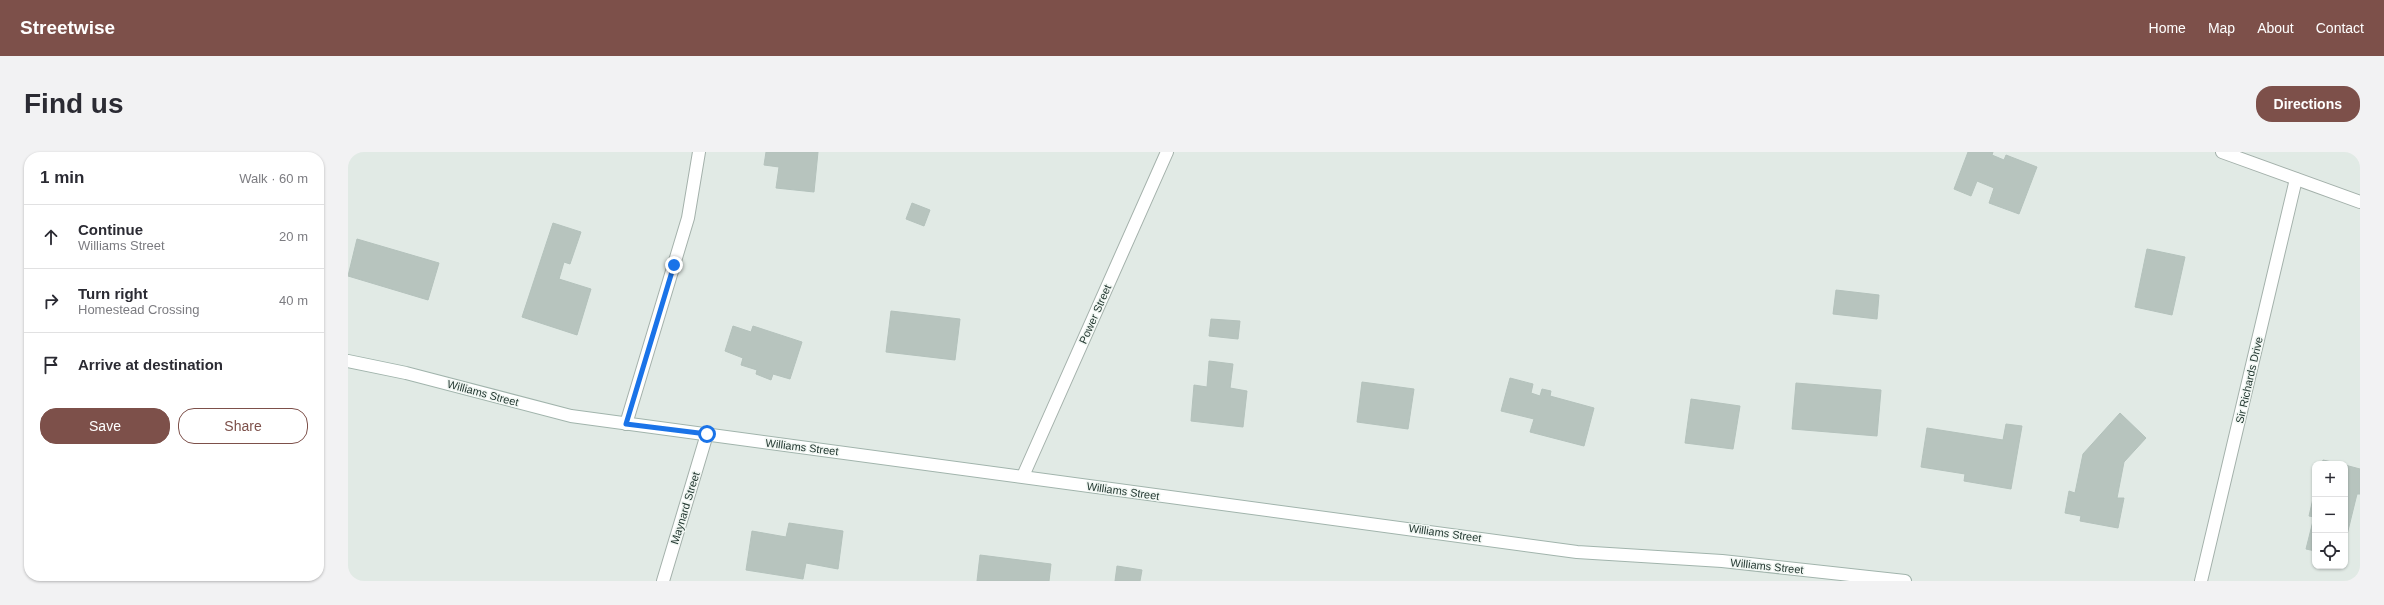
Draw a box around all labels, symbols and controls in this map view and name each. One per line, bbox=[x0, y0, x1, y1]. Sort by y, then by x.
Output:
text: Streetwise bbox=[20, 17, 115, 38]
text: Home bbox=[2149, 20, 2186, 36]
text: Map bbox=[2208, 20, 2235, 36]
text: About bbox=[2257, 20, 2294, 36]
text: Contact bbox=[2316, 20, 2364, 36]
button: Directions bbox=[2256, 86, 2360, 122]
text: Find us bbox=[24, 88, 124, 119]
text: 1 min bbox=[40, 168, 84, 187]
text: Walk · 60 m bbox=[239, 171, 308, 186]
text: Continue bbox=[78, 221, 143, 238]
icon: ahead bbox=[40, 226, 62, 248]
text: 20 m bbox=[279, 229, 308, 244]
text: Williams Street bbox=[78, 238, 165, 253]
route end bbox=[665, 256, 683, 274]
street label: Power Street bbox=[1077, 283, 1113, 345]
text: Turn right bbox=[78, 285, 148, 302]
icon: right bbox=[40, 290, 62, 312]
text: 40 m bbox=[279, 293, 308, 308]
text: Homestead Crossing bbox=[78, 302, 199, 317]
street label: Sir Richards Drive bbox=[2233, 335, 2265, 425]
icon: arrive bbox=[40, 354, 62, 376]
text: Arrive at destination bbox=[78, 356, 223, 373]
street label: Williams Street bbox=[446, 378, 520, 408]
button: Save bbox=[40, 408, 170, 444]
button: Share bbox=[178, 408, 308, 444]
route start bbox=[698, 425, 716, 443]
street label: Williams Street bbox=[765, 437, 839, 457]
map controls bbox=[2312, 461, 2348, 569]
button: + bbox=[2312, 461, 2348, 497]
street label: Maynard Street bbox=[668, 470, 702, 546]
street label: Williams Street bbox=[1086, 480, 1160, 502]
button: − bbox=[2312, 497, 2348, 533]
street label: Williams Street bbox=[1408, 522, 1482, 544]
button: locate bbox=[2312, 533, 2348, 569]
street label: Williams Street bbox=[1730, 556, 1804, 576]

